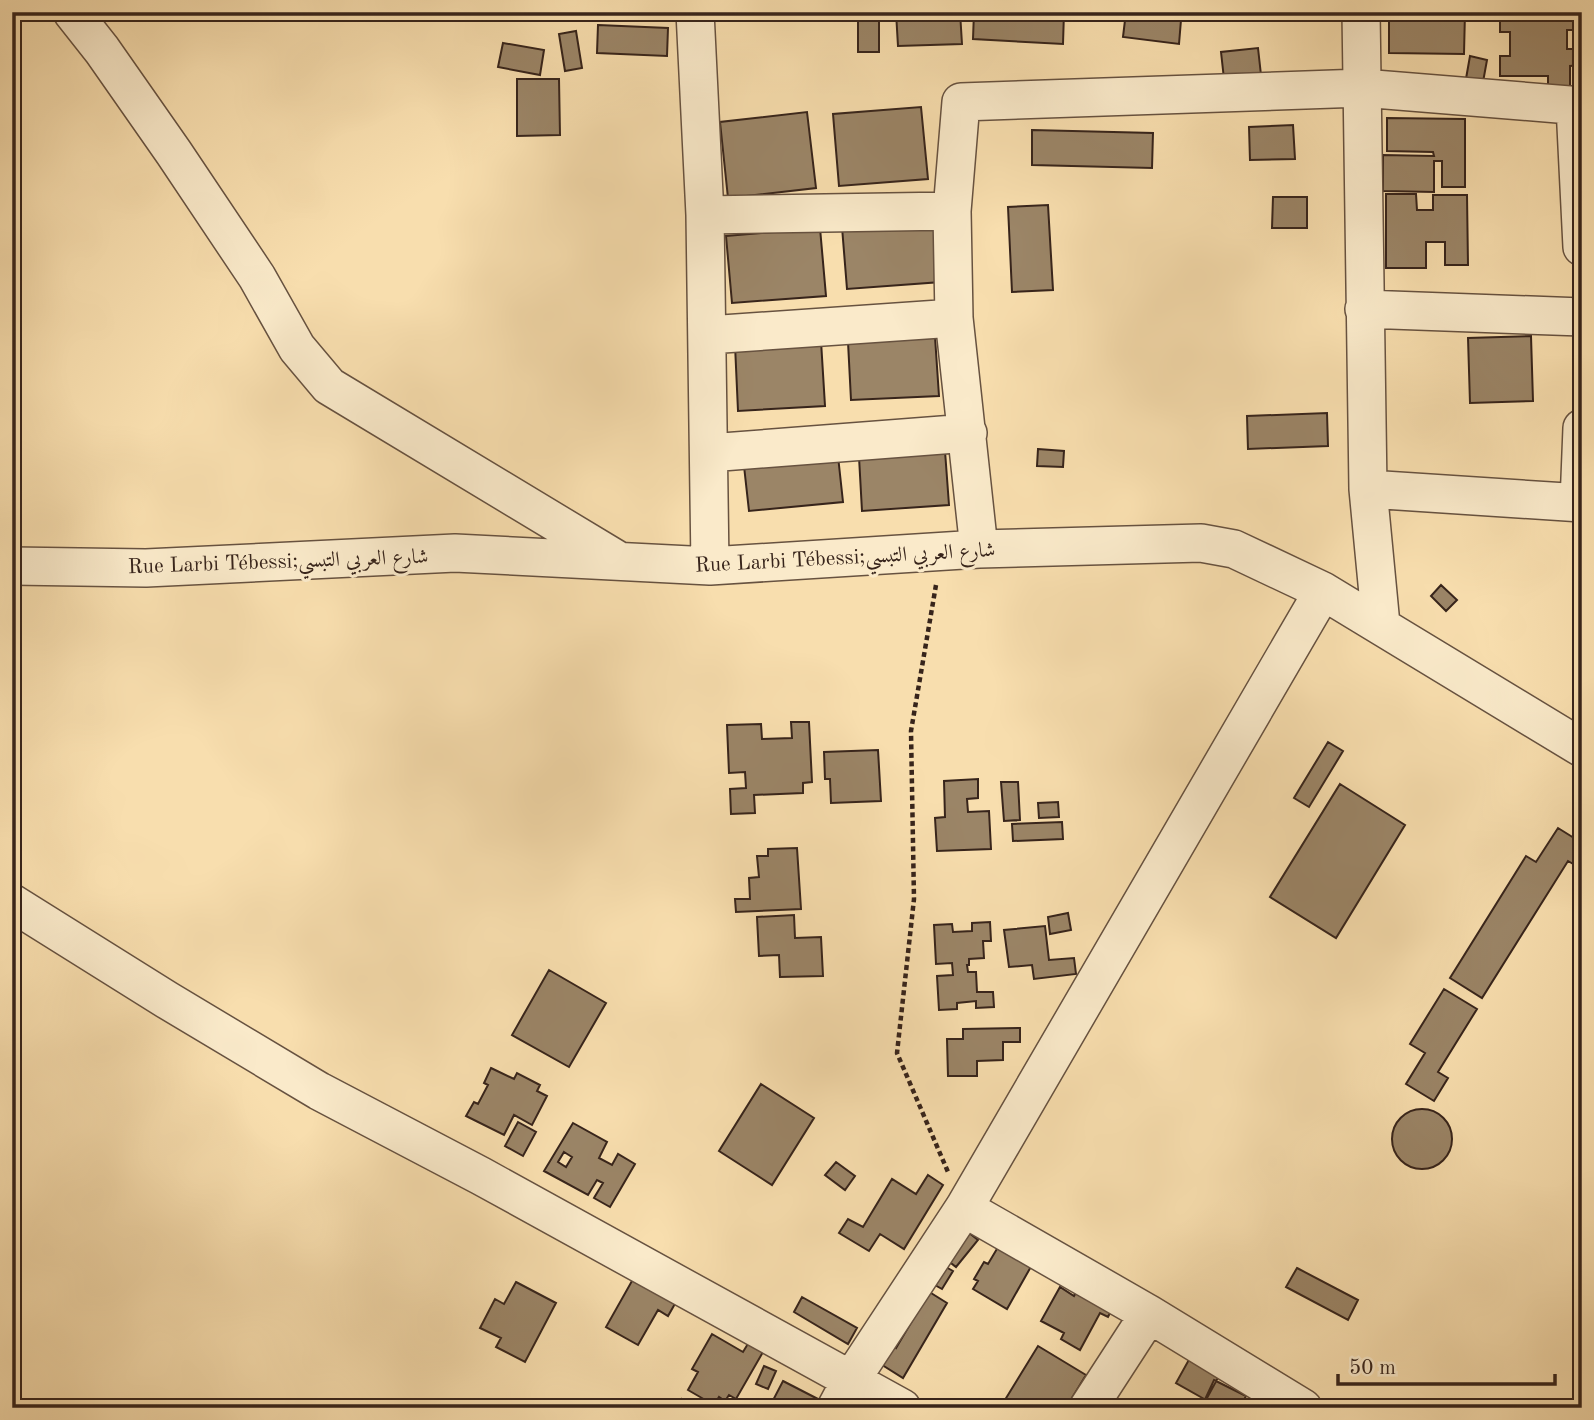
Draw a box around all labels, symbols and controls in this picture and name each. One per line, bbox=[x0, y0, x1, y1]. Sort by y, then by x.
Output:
street label: Rue Larbi Tébessi;شارع العربي التبسي bbox=[694, 540, 996, 585]
street label: Rue Larbi Tébessi;شارع العربي التبسي bbox=[127, 547, 429, 586]
scale bar bbox=[1338, 1343, 1556, 1387]
text: 50 m bbox=[1349, 1358, 1396, 1379]

